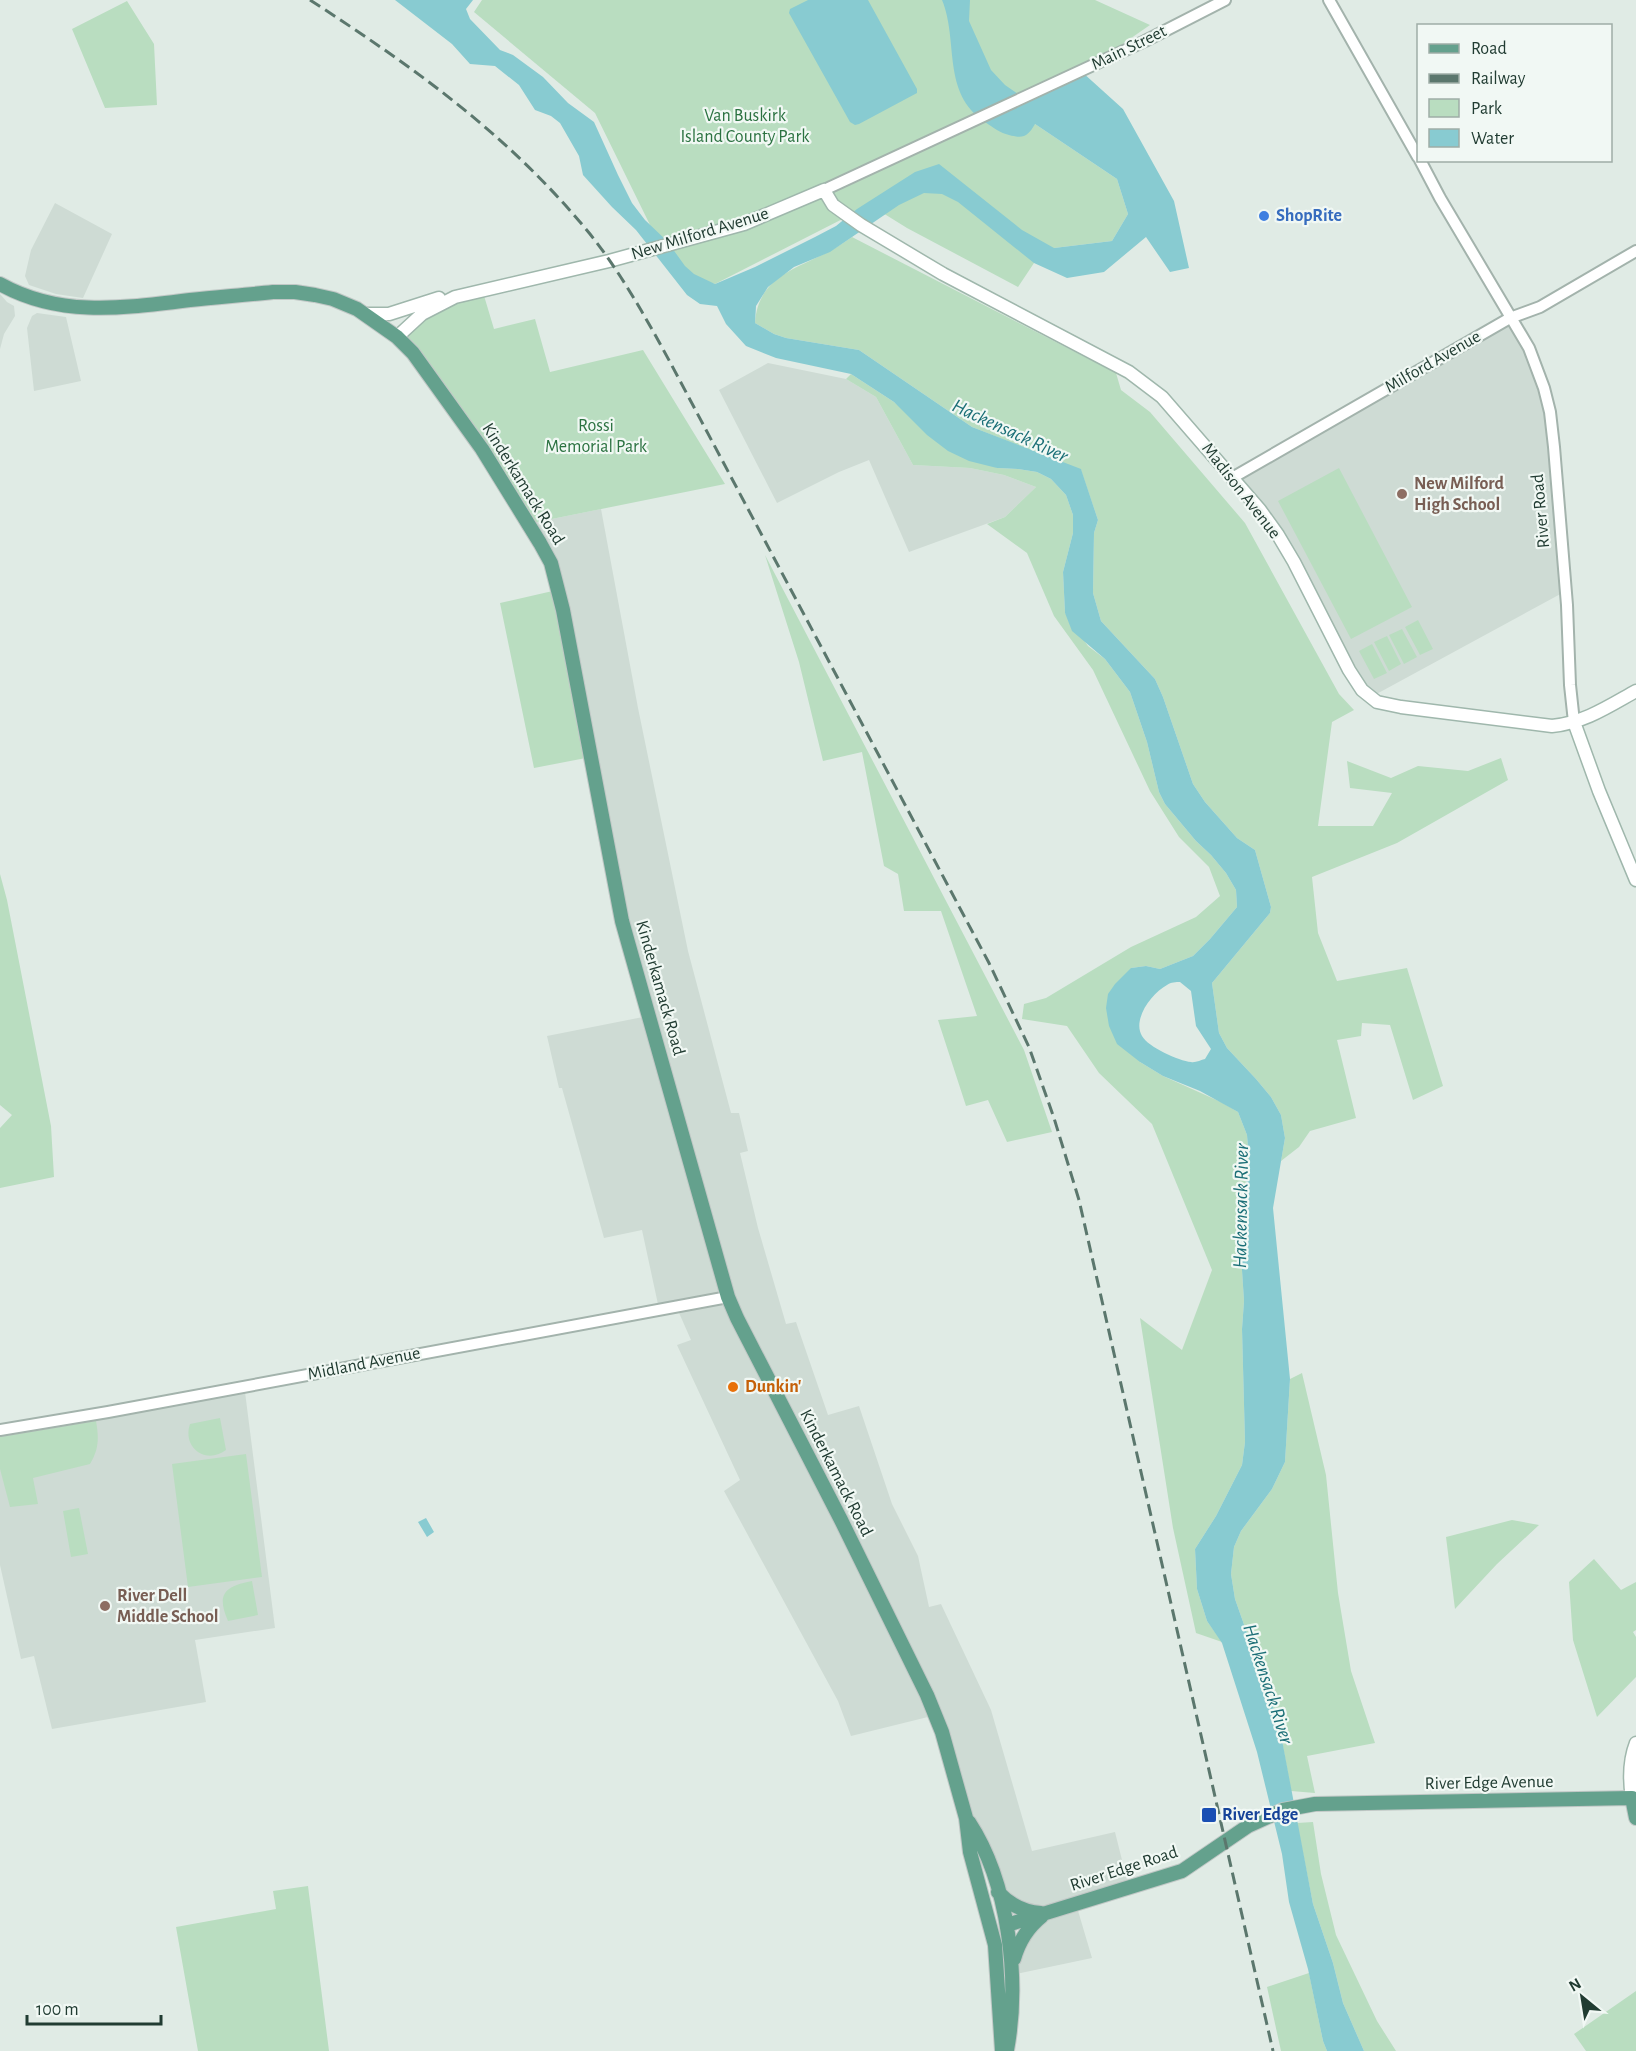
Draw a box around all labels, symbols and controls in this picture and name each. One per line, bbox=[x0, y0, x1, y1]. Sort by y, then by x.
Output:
street label: Main Street bbox=[1089, 22, 1170, 74]
legend bbox=[1417, 24, 1612, 162]
text: Road bbox=[1471, 40, 1507, 58]
text: Railway bbox=[1471, 70, 1526, 88]
text: Park bbox=[1471, 100, 1503, 118]
park label: Van Buskirk Island County Park bbox=[681, 107, 810, 146]
text: Water bbox=[1471, 130, 1514, 148]
street label: New Milford Avenue bbox=[629, 205, 771, 263]
place label: ShopRite bbox=[1276, 207, 1342, 225]
marker: ShopRite bbox=[1257, 209, 1271, 223]
street label: Milford Avenue bbox=[1382, 327, 1484, 397]
water label: Hackensack River bbox=[949, 396, 1071, 467]
park label: Rossi Memorial Park bbox=[545, 417, 648, 456]
street label: Kinderkamack Road bbox=[478, 420, 568, 548]
street label: Madison Avenue bbox=[1198, 440, 1284, 542]
street label: River Road bbox=[1529, 473, 1553, 549]
place label: New Milford High School bbox=[1414, 475, 1504, 514]
marker: New Milford High School bbox=[1395, 487, 1409, 501]
street label: Kinderkamack Road bbox=[632, 918, 688, 1058]
water label: Hackensack River bbox=[1230, 1143, 1252, 1269]
street label: Midland Avenue bbox=[306, 1344, 422, 1384]
place label: Dunkin' bbox=[745, 1378, 802, 1396]
marker: Dunkin' bbox=[726, 1380, 740, 1394]
street label: Kinderkamack Road bbox=[796, 1407, 876, 1539]
place label: River Dell Middle School bbox=[117, 1587, 219, 1626]
marker: River Dell Middle School bbox=[98, 1599, 112, 1613]
water label: Hackensack River bbox=[1239, 1621, 1297, 1747]
street label: River Edge Avenue bbox=[1424, 1773, 1554, 1793]
marker: River Edge bbox=[1200, 1806, 1218, 1824]
place label: River Edge bbox=[1222, 1806, 1298, 1824]
street label: River Edge Road bbox=[1068, 1843, 1180, 1895]
north arrow bbox=[1552, 1967, 1612, 2027]
text: N bbox=[1566, 1975, 1584, 1995]
scale bar bbox=[27, 1988, 160, 2026]
text: 100 m bbox=[36, 2001, 79, 2019]

